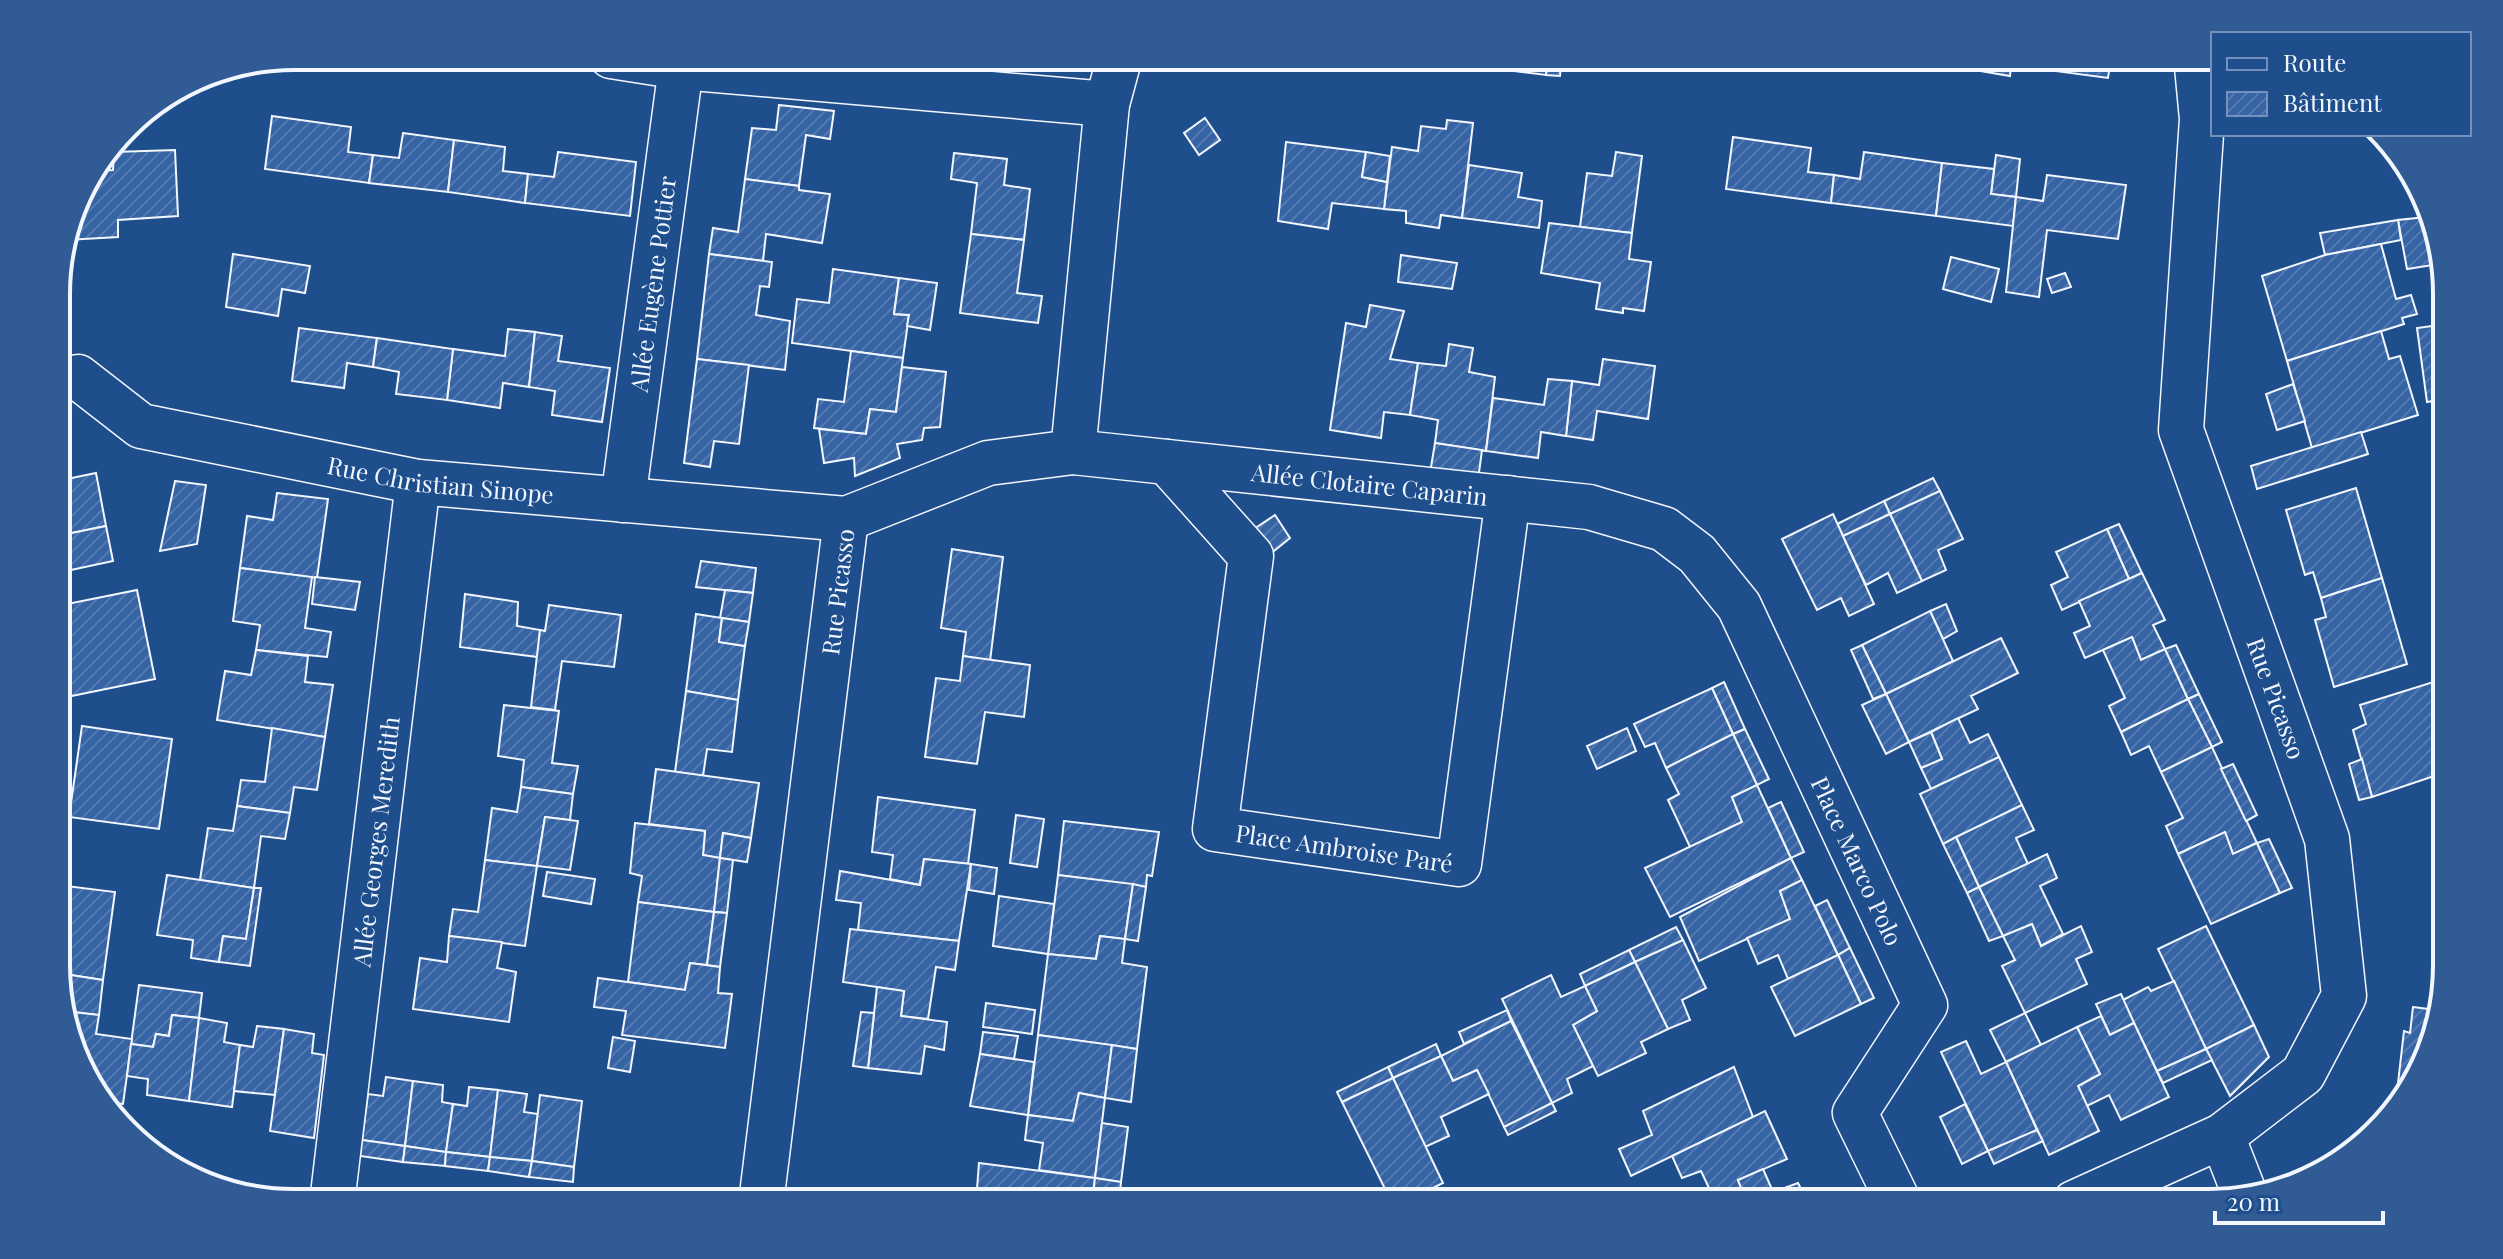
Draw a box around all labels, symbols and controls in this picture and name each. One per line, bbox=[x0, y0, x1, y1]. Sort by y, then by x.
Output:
legend bbox=[2211, 32, 2471, 136]
text: Route bbox=[2283, 46, 2346, 78]
text: Bâtiment bbox=[2283, 86, 2382, 118]
street label: Allée Eugène Pottier bbox=[622, 174, 682, 395]
street label: Rue Christian Sinope bbox=[325, 448, 555, 510]
street label: Allée Clotaire Caparin bbox=[1249, 455, 1489, 512]
street label: Rue Picasso bbox=[813, 527, 861, 657]
street label: Rue Picasso bbox=[2240, 633, 2314, 763]
street label: Allée Georges Meredith bbox=[344, 715, 406, 969]
street label: Place Marco Polo bbox=[1805, 771, 1911, 950]
street label: Place Ambroise Paré bbox=[1234, 816, 1455, 879]
scale bar bbox=[2215, 1175, 2383, 1225]
text: 20 m bbox=[2227, 1185, 2280, 1217]

